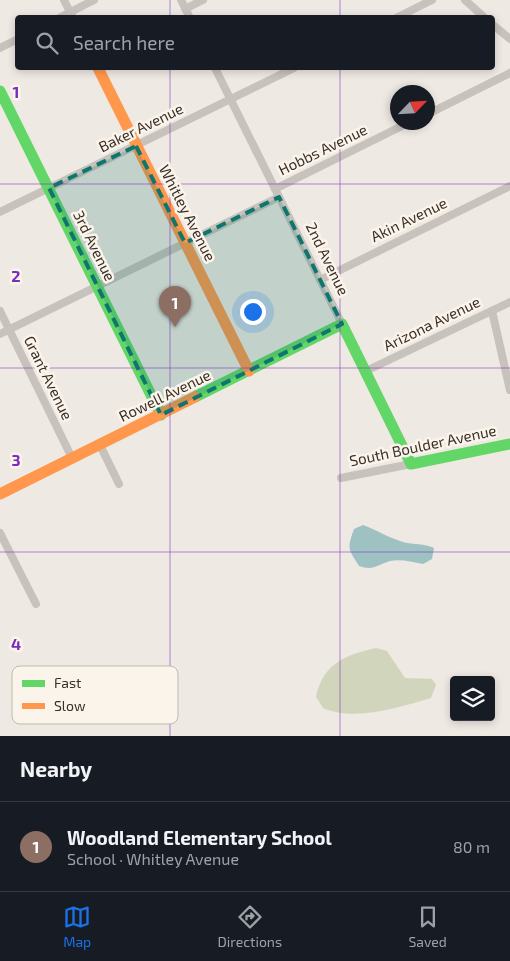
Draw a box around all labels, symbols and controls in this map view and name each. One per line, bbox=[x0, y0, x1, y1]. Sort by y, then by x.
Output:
search box bbox=[15, 15, 495, 70]
icon: search bbox=[33, 29, 61, 57]
text: Search here bbox=[73, 31, 175, 54]
text: 1 bbox=[13, 82, 19, 101]
north arrow bbox=[390, 85, 435, 130]
street label: Baker Avenue bbox=[95, 99, 186, 155]
street label: Hobbs Avenue bbox=[275, 120, 370, 178]
street label: Whitley Avenue bbox=[156, 161, 220, 264]
street label: Akin Avenue bbox=[367, 193, 450, 245]
street label: 3rd Avenue bbox=[70, 207, 120, 284]
street label: 2nd Avenue bbox=[302, 219, 353, 298]
text: 2 bbox=[11, 266, 21, 285]
pin: 1 bbox=[159, 286, 191, 327]
street label: Arizona Avenue bbox=[380, 292, 483, 354]
your location bbox=[240, 299, 266, 325]
street label: Grant Avenue bbox=[21, 333, 77, 423]
street label: Rowell Avenue bbox=[116, 365, 213, 425]
street label: South Boulder Avenue bbox=[348, 421, 498, 469]
text: 3 bbox=[11, 450, 21, 469]
text: 4 bbox=[11, 634, 21, 653]
legend bbox=[12, 666, 178, 724]
text: Fast bbox=[54, 674, 81, 691]
map controls bbox=[450, 676, 495, 721]
button: layers bbox=[450, 676, 495, 721]
text: Slow bbox=[54, 697, 86, 714]
text: Nearby bbox=[20, 756, 92, 781]
text: Woodland Elementary School bbox=[67, 826, 332, 849]
text: 1 bbox=[33, 837, 39, 856]
text: 80 m bbox=[453, 837, 490, 856]
text: School · Whitley Avenue bbox=[67, 849, 239, 868]
tab: Map bbox=[63, 903, 91, 950]
tab: Directions bbox=[218, 903, 282, 950]
tab: Saved bbox=[408, 903, 447, 950]

